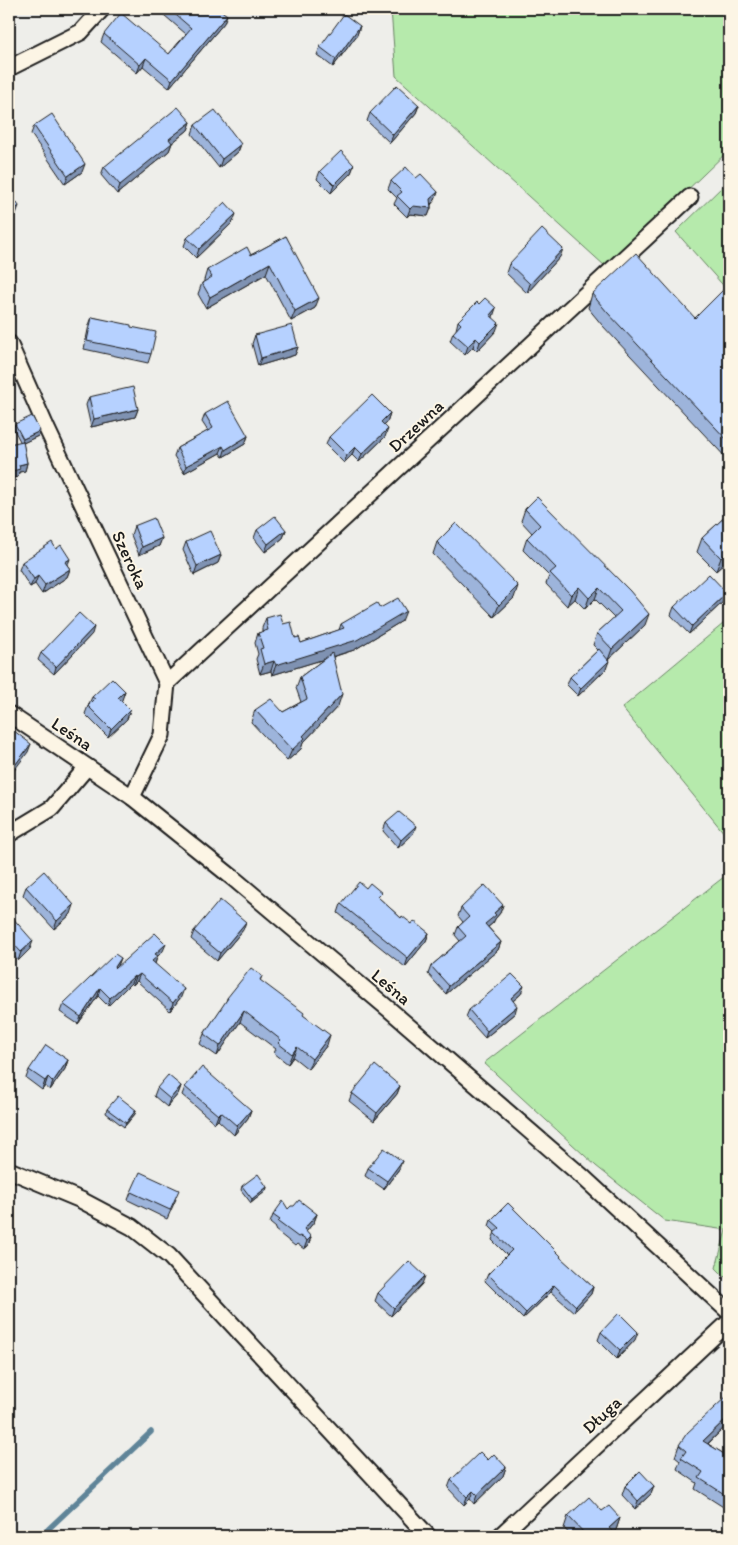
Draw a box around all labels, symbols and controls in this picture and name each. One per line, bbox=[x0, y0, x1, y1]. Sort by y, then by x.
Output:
street label: Drzewna bbox=[384, 395, 448, 457]
street label: Szeroka bbox=[107, 527, 153, 593]
street label: Leśna bbox=[47, 712, 97, 756]
street label: Leśna bbox=[367, 964, 415, 1010]
street label: Długa bbox=[578, 1391, 626, 1438]

